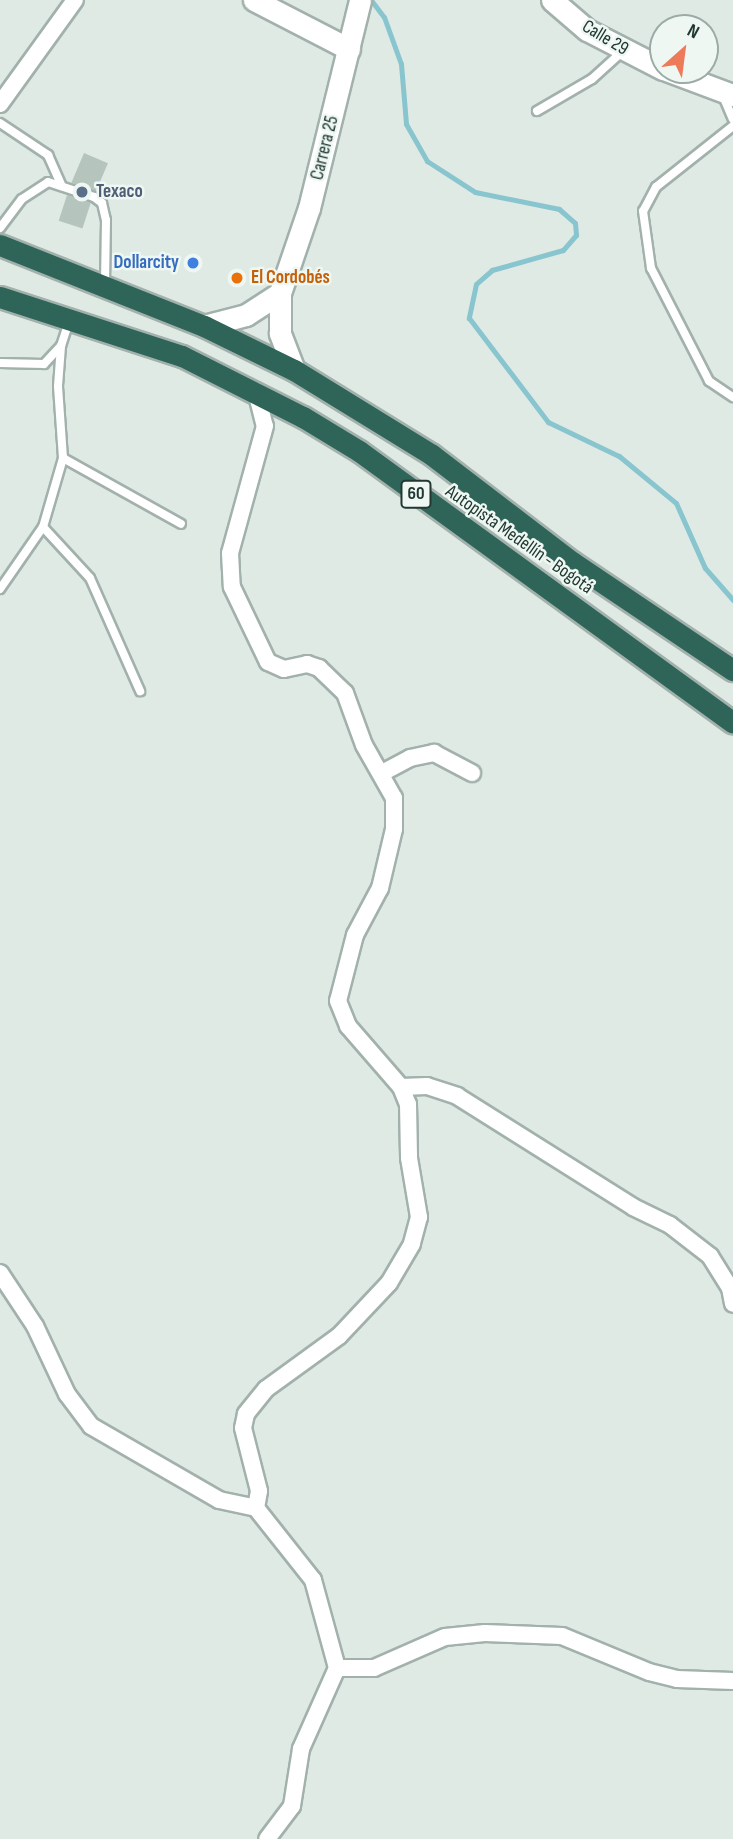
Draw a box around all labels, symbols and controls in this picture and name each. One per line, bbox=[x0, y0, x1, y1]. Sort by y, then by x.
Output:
north arrow bbox=[649, 14, 719, 84]
street label: Calle 29 bbox=[578, 15, 632, 61]
text: N bbox=[683, 19, 703, 44]
street label: Carrera 25 bbox=[306, 114, 344, 182]
place label: Texaco bbox=[96, 181, 143, 203]
marker: Texaco bbox=[74, 184, 90, 200]
place label: Dollarcity bbox=[114, 252, 179, 274]
marker: Dollarcity bbox=[185, 255, 201, 271]
place label: El Cordobés bbox=[251, 267, 330, 289]
marker: El Cordobés bbox=[229, 270, 245, 286]
road number: 60 bbox=[400, 480, 432, 508]
street label: Autopista Medellín - Bogotá bbox=[441, 481, 597, 599]

